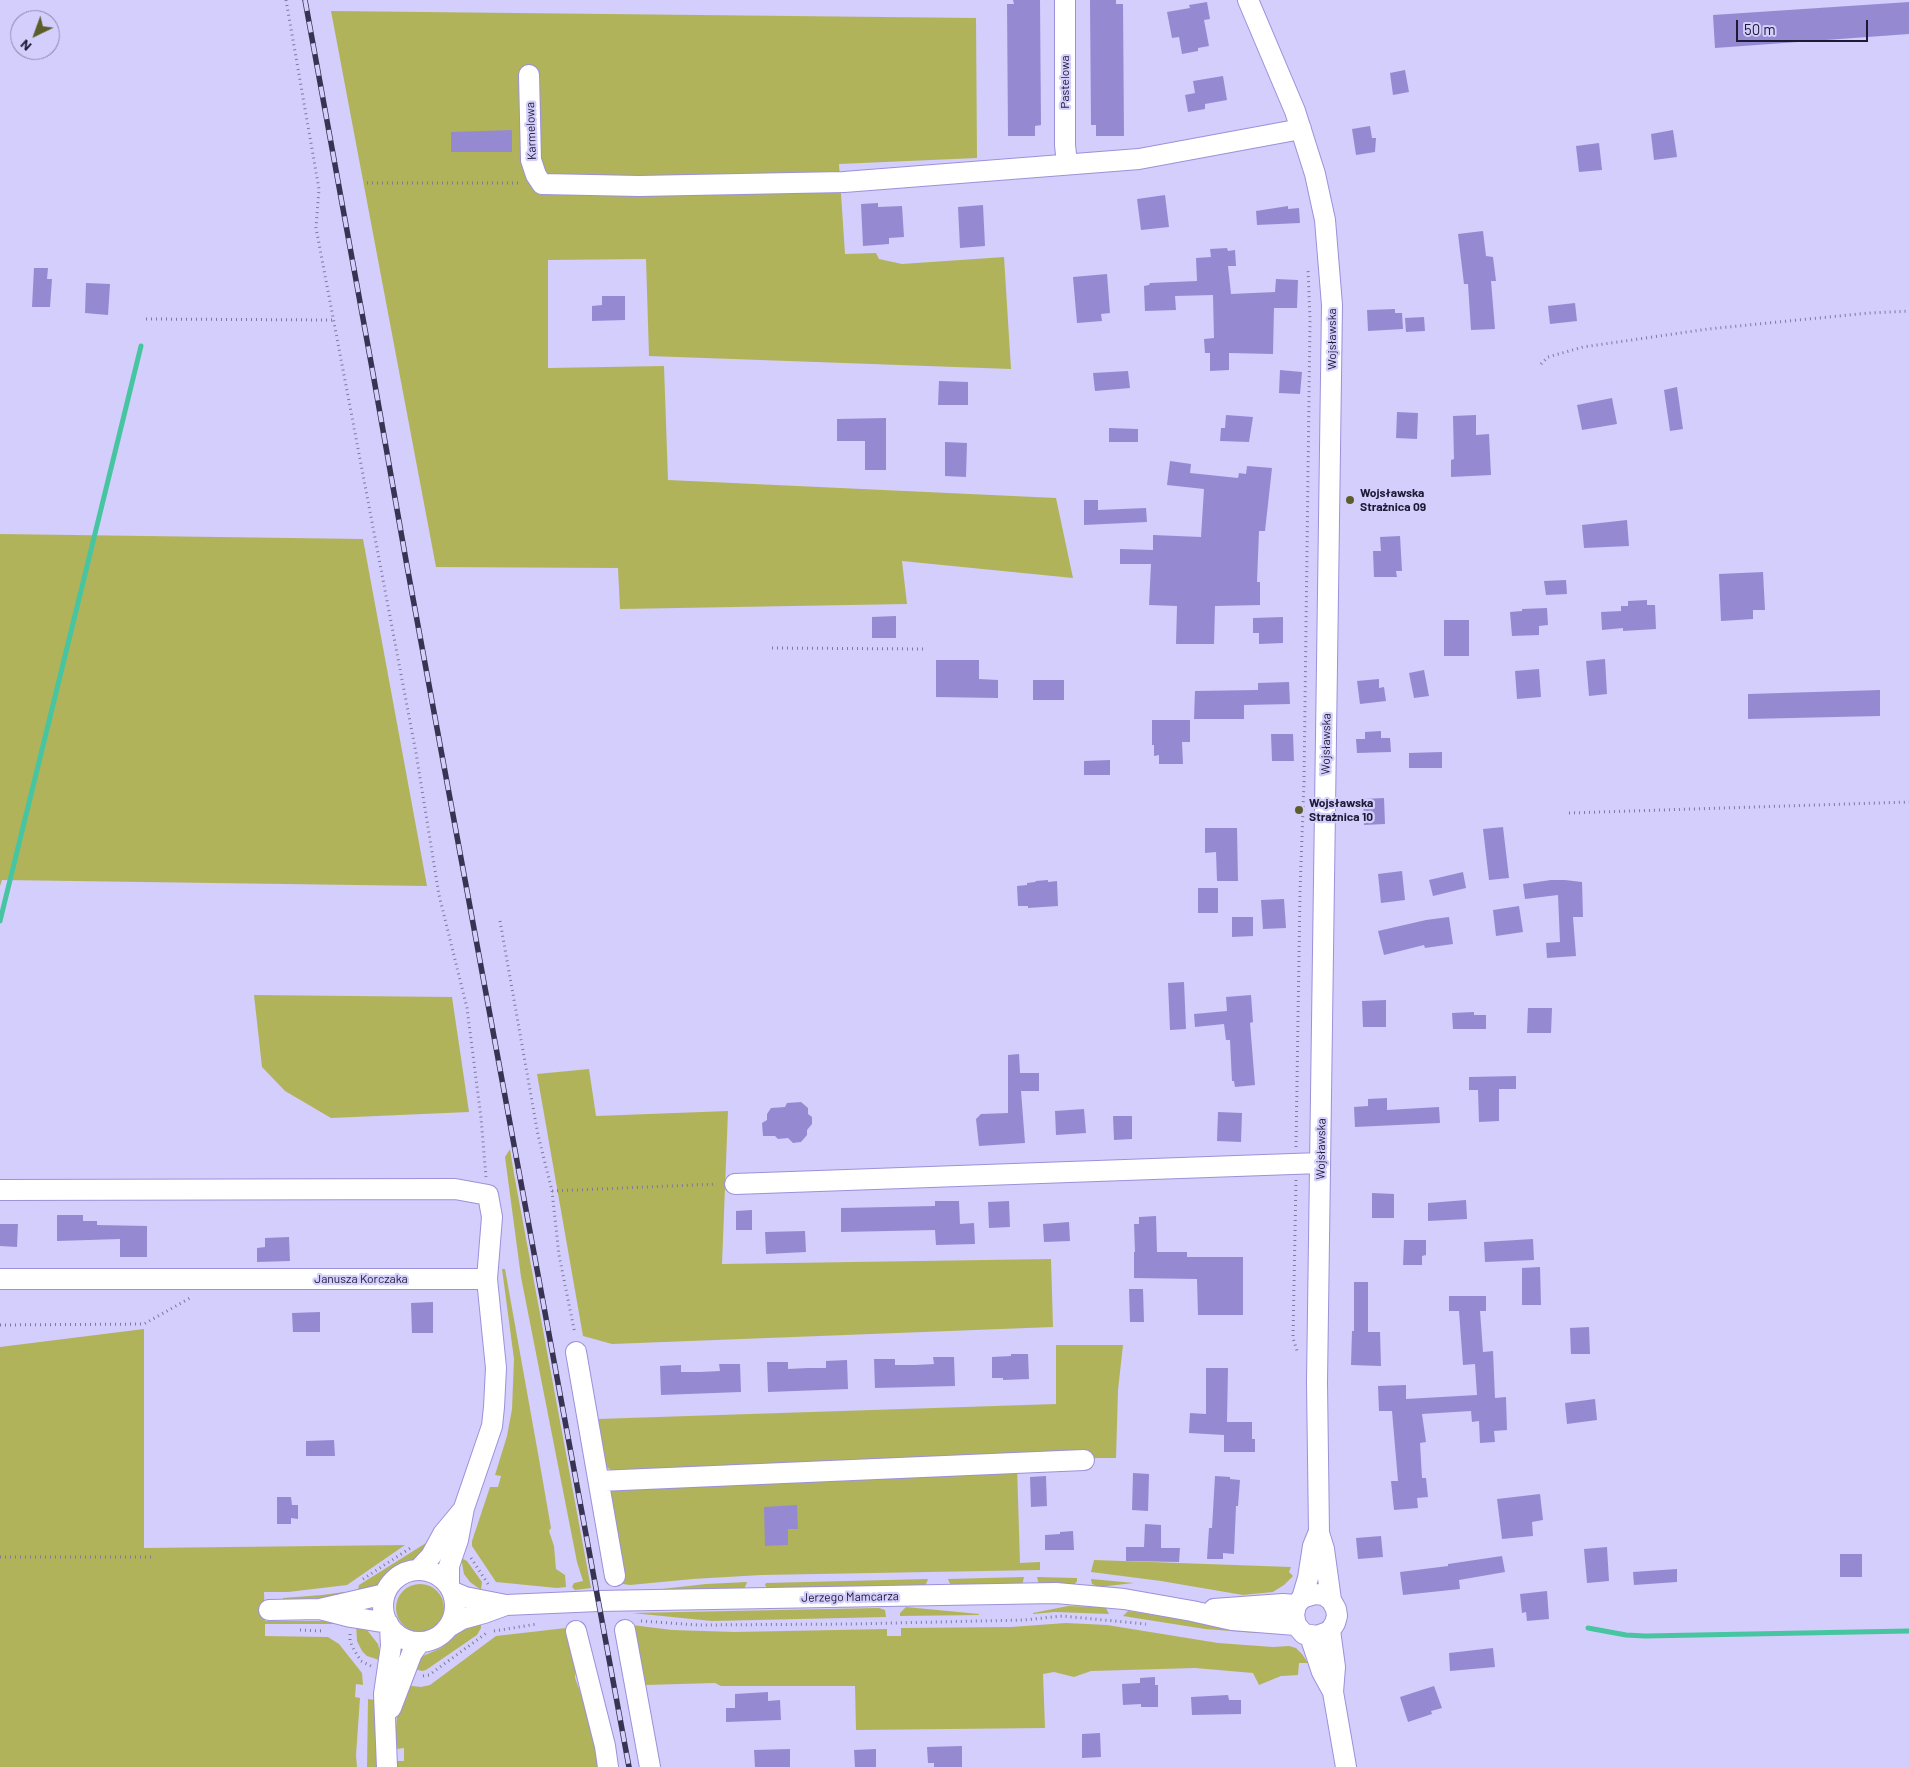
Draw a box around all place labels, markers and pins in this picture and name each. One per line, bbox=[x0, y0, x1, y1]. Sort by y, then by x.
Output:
place label: Wojsławska Strażnica 09 bbox=[1360, 486, 1426, 514]
marker: Wojsławska Strażnica 09 bbox=[1344, 494, 1356, 506]
place label: Wojsławska Strażnica 10 bbox=[1309, 796, 1373, 824]
marker: Wojsławska Strażnica 10 bbox=[1293, 804, 1305, 816]

